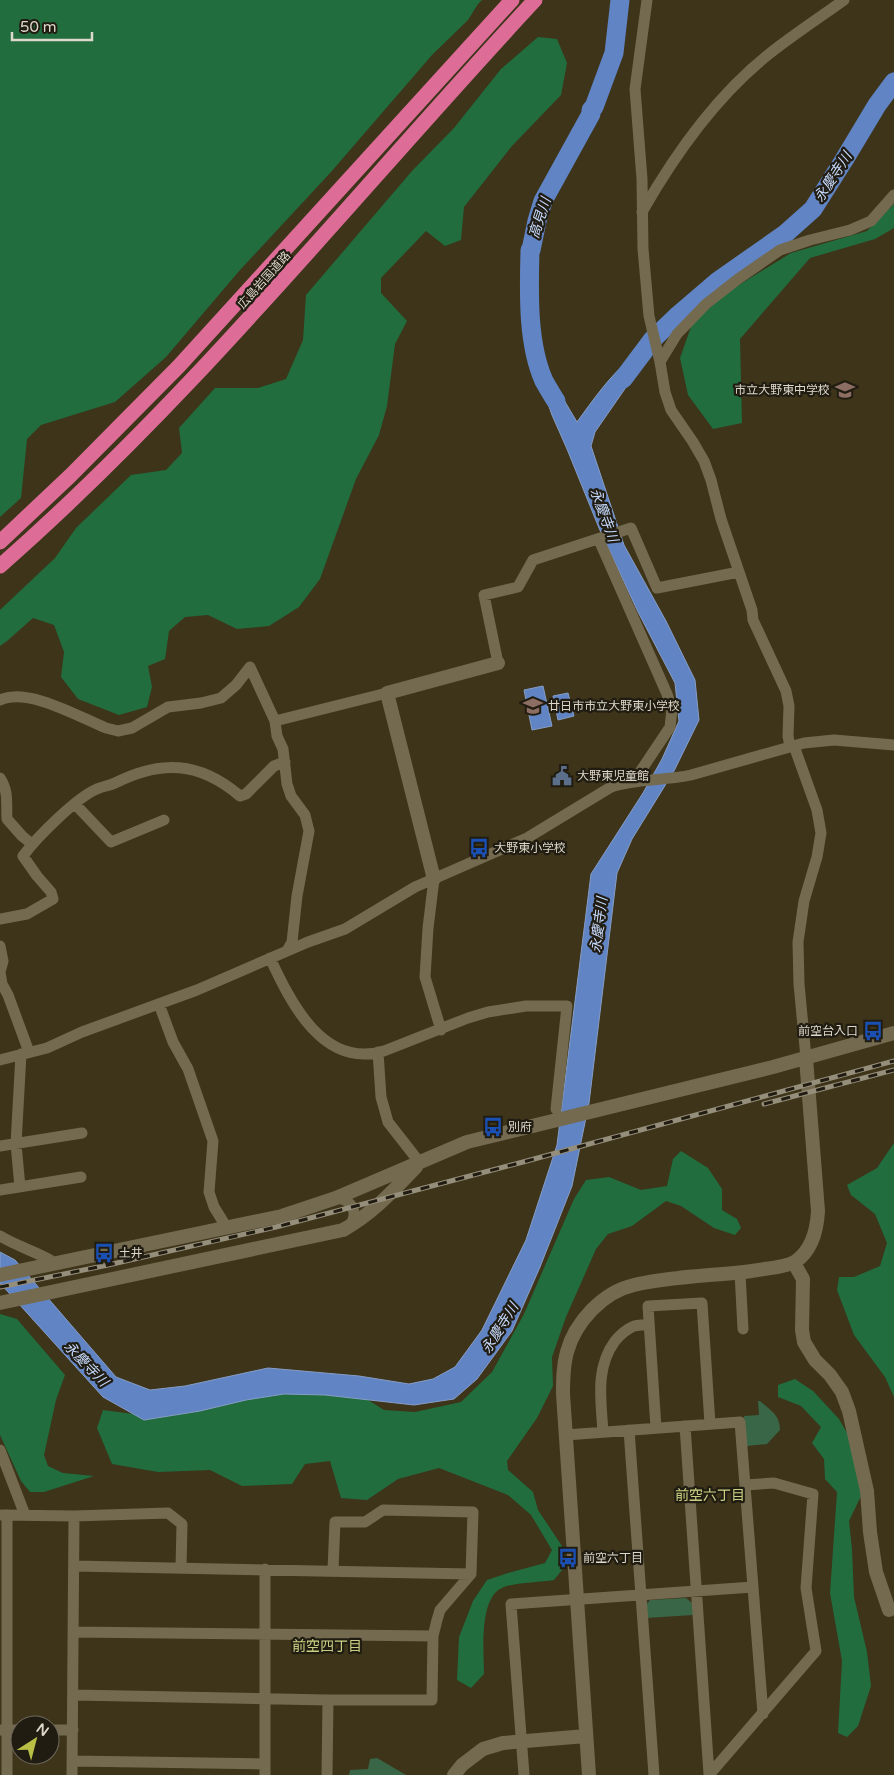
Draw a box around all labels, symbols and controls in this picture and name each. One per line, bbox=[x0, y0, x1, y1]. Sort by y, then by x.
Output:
scale bar bbox=[12, 10, 92, 42]
text: 50 m bbox=[20, 18, 57, 36]
water label: 永慶寺川 bbox=[811, 147, 856, 205]
water label: 高見川 bbox=[525, 193, 555, 241]
street label: 広島岩国道路 bbox=[235, 249, 293, 311]
school or university icon: 市立大野東中学校 bbox=[834, 379, 856, 401]
place label: 市立大野東中学校 bbox=[734, 383, 830, 397]
water label: 永慶寺川 bbox=[586, 486, 622, 546]
school or university icon: 廿日市市立大野東小学校 bbox=[522, 695, 544, 717]
place label: 廿日市市立大野東小学校 bbox=[548, 699, 680, 713]
public building icon: 大野東児童館 bbox=[551, 765, 573, 787]
place label: 大野東児童館 bbox=[577, 769, 649, 783]
bus stop icon: 大野東小学校 bbox=[468, 837, 490, 859]
place label: 大野東小学校 bbox=[494, 841, 566, 855]
water label: 永慶寺川 bbox=[587, 894, 611, 954]
bus stop icon: 前空台入口 bbox=[862, 1020, 884, 1042]
place label: 前空台入口 bbox=[798, 1024, 858, 1038]
bus stop icon: 別府 bbox=[482, 1116, 504, 1138]
place label: 別府 bbox=[508, 1120, 532, 1134]
bus stop icon: 土井 bbox=[93, 1242, 115, 1264]
place label: 土井 bbox=[119, 1246, 143, 1260]
water label: 永慶寺川 bbox=[478, 1298, 523, 1356]
water label: 永慶寺川 bbox=[60, 1338, 113, 1391]
district label: 前空六丁目 bbox=[675, 1487, 745, 1504]
bus stop icon: 前空六丁目 bbox=[557, 1547, 579, 1569]
place label: 前空六丁目 bbox=[583, 1551, 643, 1565]
district label: 前空四丁目 bbox=[292, 1638, 362, 1655]
north arrow bbox=[10, 1715, 60, 1765]
text: N bbox=[33, 1720, 52, 1740]

